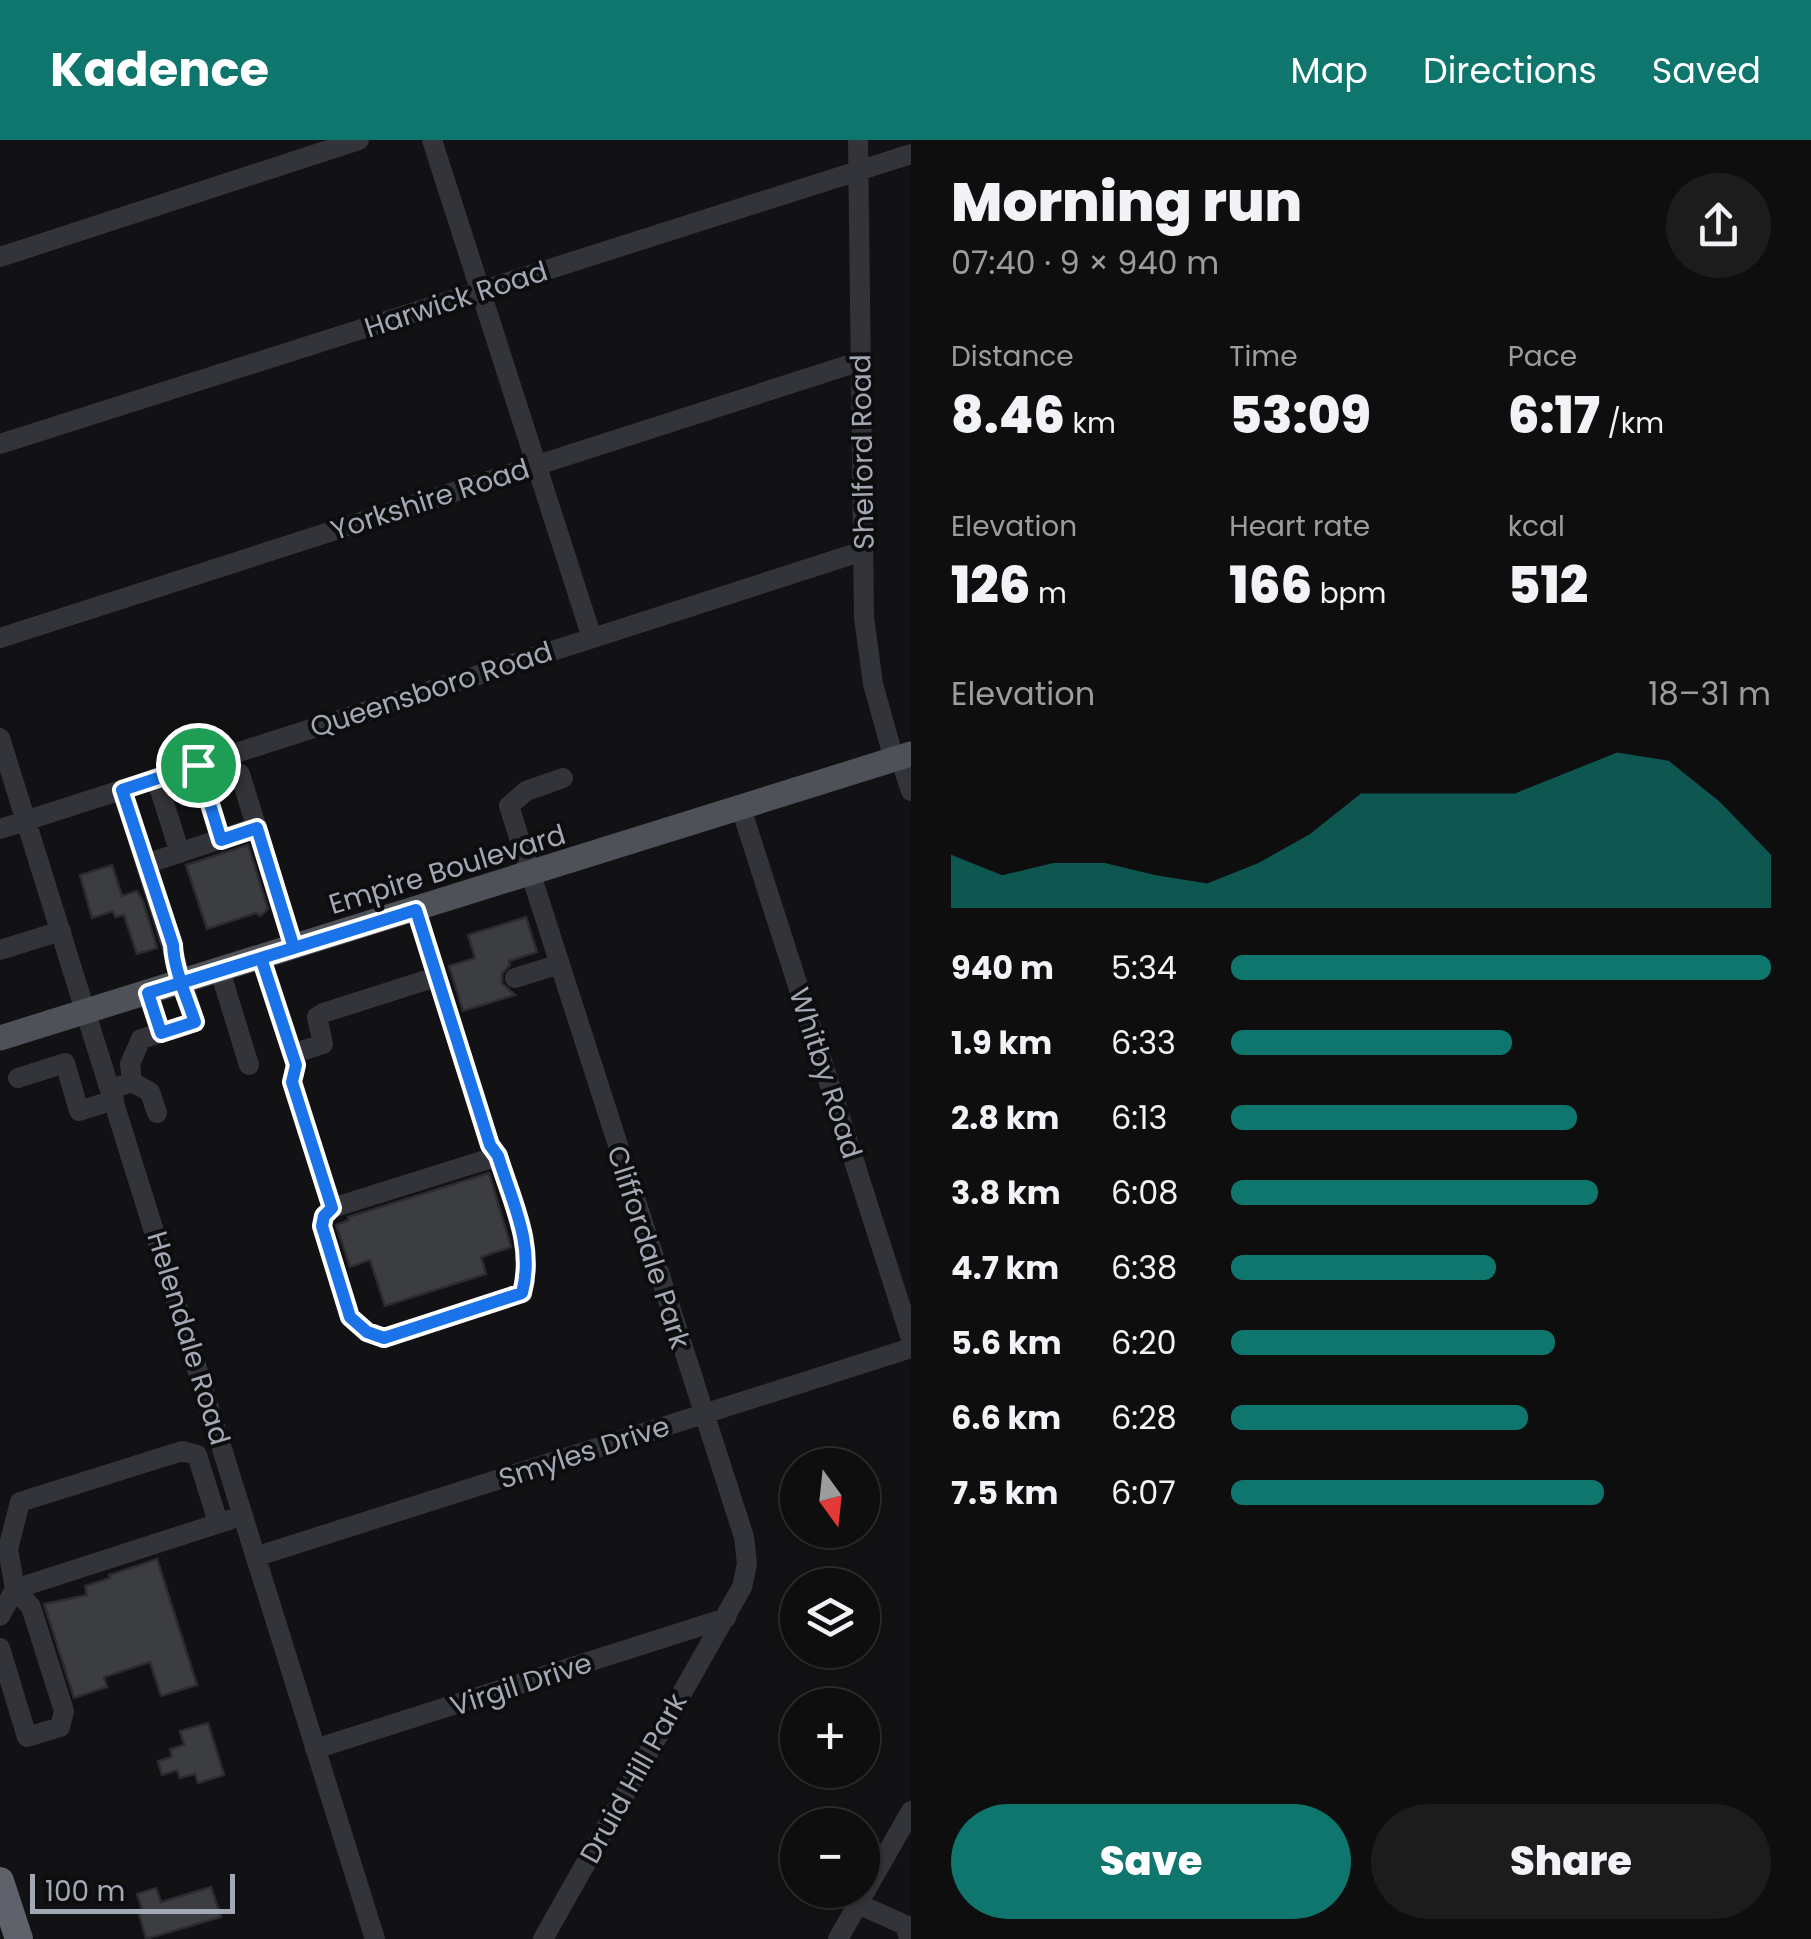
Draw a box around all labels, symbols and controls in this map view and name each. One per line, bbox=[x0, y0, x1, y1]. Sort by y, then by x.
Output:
text: Kadence bbox=[50, 36, 269, 103]
text: Map bbox=[1291, 46, 1368, 95]
text: Directions bbox=[1423, 46, 1597, 95]
text: Saved bbox=[1652, 46, 1761, 95]
text: Morning run bbox=[951, 163, 1302, 240]
button: share bbox=[1666, 173, 1771, 278]
text: 07:40 · 9 × 940 m bbox=[951, 240, 1219, 285]
street label: Harwick Road bbox=[360, 252, 553, 347]
text: Distance bbox=[951, 337, 1074, 376]
text: Time bbox=[1229, 337, 1298, 376]
text: Pace bbox=[1508, 337, 1577, 376]
street label: Shelford Road bbox=[841, 354, 884, 550]
text: 8.46 bbox=[951, 380, 1065, 451]
text: 53:09 bbox=[1229, 380, 1371, 451]
text: 6:17 bbox=[1508, 380, 1600, 451]
text: km bbox=[1065, 404, 1116, 443]
text: /km bbox=[1600, 404, 1664, 443]
street label: Yorkshire Road bbox=[326, 449, 534, 550]
text: Elevation bbox=[951, 507, 1077, 546]
text: Heart rate bbox=[1229, 507, 1370, 546]
text: kcal bbox=[1508, 507, 1565, 546]
text: 126 bbox=[951, 550, 1031, 621]
text: 166 bbox=[1229, 550, 1312, 621]
text: 512 bbox=[1508, 550, 1588, 621]
text: m bbox=[1031, 574, 1067, 613]
text: bpm bbox=[1312, 574, 1386, 613]
street label: Queensboro Road bbox=[305, 632, 557, 747]
text: Elevation bbox=[951, 671, 1095, 716]
text: 18–31 m bbox=[1648, 671, 1771, 716]
pin bbox=[156, 723, 241, 808]
icon: arrive bbox=[171, 738, 226, 793]
street label: Empire Boulevard bbox=[324, 815, 570, 924]
text: 940 m bbox=[951, 945, 1054, 990]
text: 5:34 bbox=[1111, 945, 1177, 990]
street label: Whitby Road bbox=[780, 983, 871, 1163]
text: 1.9 km bbox=[951, 1020, 1052, 1065]
text: 6:33 bbox=[1111, 1020, 1176, 1065]
text: 2.8 km bbox=[951, 1095, 1059, 1140]
text: 6:13 bbox=[1111, 1095, 1167, 1140]
street label: Cliffordale Park bbox=[597, 1140, 700, 1354]
text: 3.8 km bbox=[951, 1170, 1061, 1215]
text: 6:08 bbox=[1111, 1170, 1178, 1215]
street label: Helendale Road bbox=[138, 1227, 240, 1450]
text: 4.7 km bbox=[951, 1245, 1059, 1290]
text: 6:38 bbox=[1111, 1245, 1177, 1290]
text: 5.6 km bbox=[951, 1320, 1062, 1365]
text: 6:20 bbox=[1111, 1320, 1177, 1365]
text: 6.6 km bbox=[951, 1395, 1061, 1440]
text: 6:28 bbox=[1111, 1395, 1177, 1440]
street label: Smyles Drive bbox=[494, 1406, 675, 1498]
north arrow bbox=[780, 1448, 880, 1548]
map controls bbox=[780, 1448, 880, 1908]
text: 7.5 km bbox=[951, 1470, 1058, 1515]
text: 6:07 bbox=[1111, 1470, 1176, 1515]
button: layers bbox=[780, 1568, 880, 1668]
street label: Virgil Drive bbox=[445, 1643, 597, 1726]
street label: Druid Hill Park bbox=[571, 1686, 697, 1870]
button: + bbox=[780, 1688, 880, 1788]
button: Save bbox=[951, 1804, 1351, 1919]
button: Share bbox=[1371, 1804, 1771, 1919]
button: − bbox=[780, 1808, 880, 1908]
scale bar bbox=[30, 1869, 235, 1914]
text: 100 m bbox=[45, 1872, 125, 1911]

